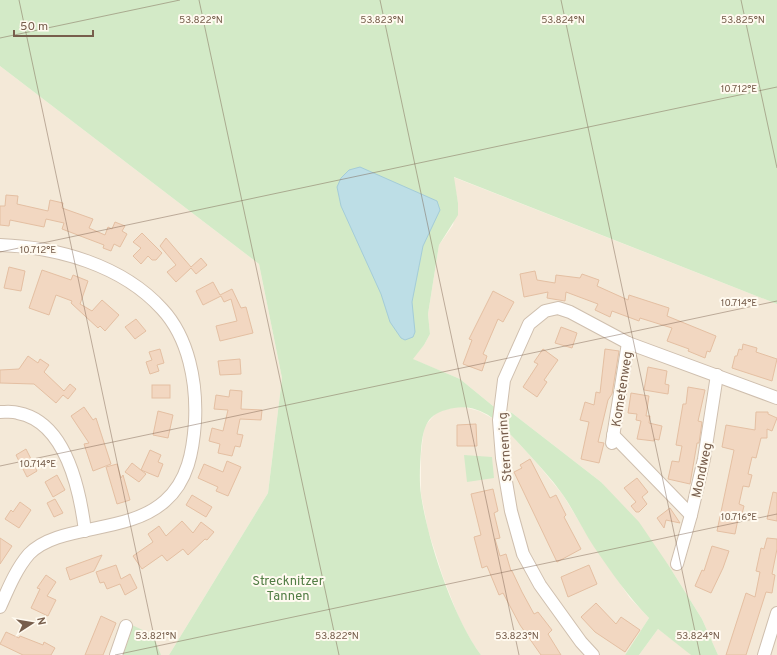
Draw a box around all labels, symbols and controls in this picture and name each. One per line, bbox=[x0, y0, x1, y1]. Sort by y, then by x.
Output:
scale bar bbox=[14, 12, 93, 38]
text: 53.822°N bbox=[179, 14, 223, 27]
text: 53.823°N bbox=[360, 14, 404, 27]
text: 53.824°N bbox=[541, 14, 585, 27]
text: 53.825°N bbox=[721, 14, 765, 27]
text: 50 m bbox=[20, 19, 48, 35]
text: 10.712°E bbox=[721, 83, 757, 96]
text: 10.712°E bbox=[20, 244, 56, 257]
text: 10.714°E bbox=[721, 297, 757, 310]
street label: Kometenweg bbox=[609, 350, 637, 428]
street label: Sternenring bbox=[496, 411, 516, 482]
street label: Mondweg bbox=[689, 441, 717, 500]
text: 10.714°E bbox=[20, 458, 56, 471]
text: 10.716°E bbox=[721, 511, 757, 524]
park label: Strecknitzer Tannen bbox=[252, 574, 324, 605]
north arrow bbox=[12, 603, 52, 643]
text: N bbox=[33, 616, 48, 626]
text: 53.821°N bbox=[135, 630, 177, 643]
text: 53.822°N bbox=[315, 630, 359, 643]
text: 53.823°N bbox=[495, 630, 539, 643]
text: 53.824°N bbox=[676, 630, 720, 643]

